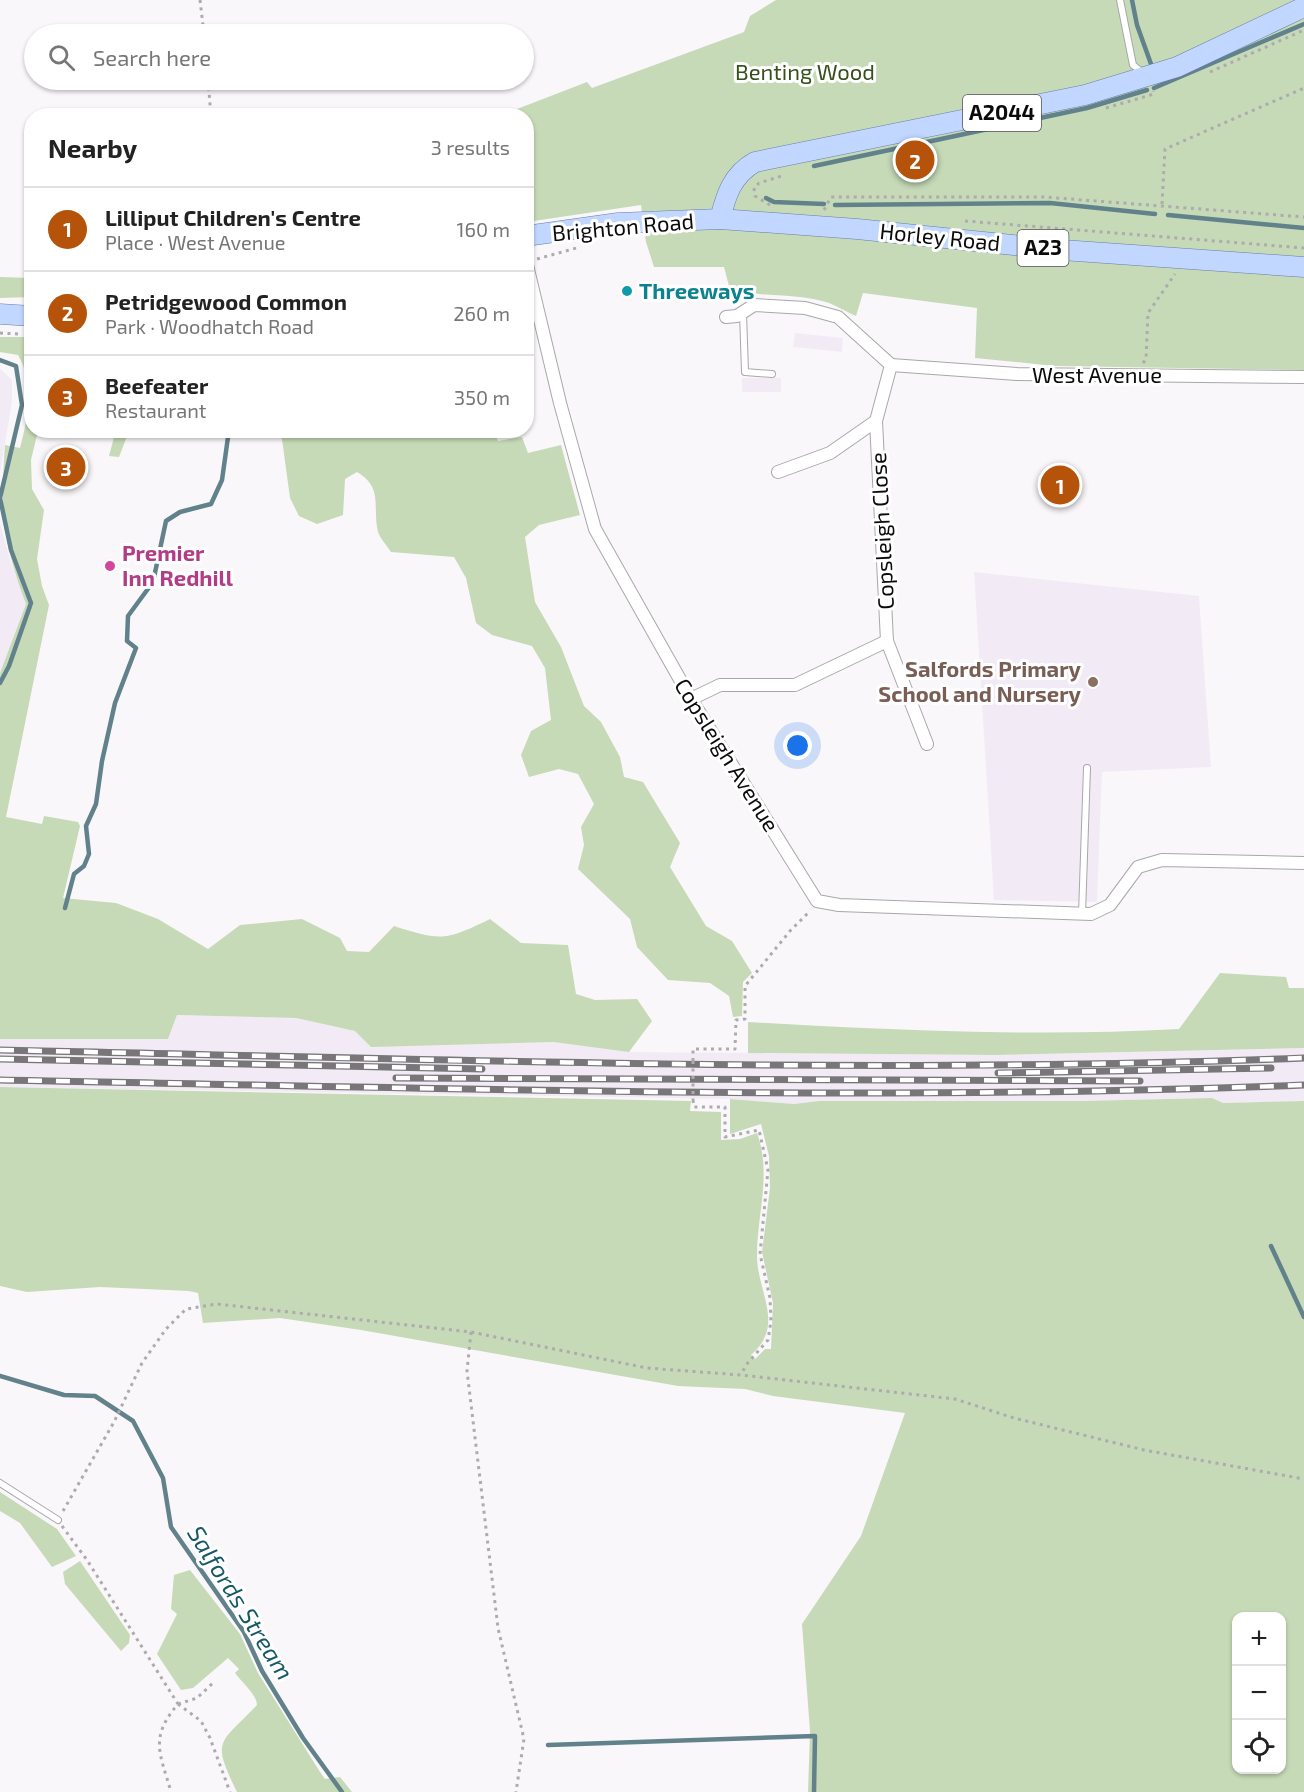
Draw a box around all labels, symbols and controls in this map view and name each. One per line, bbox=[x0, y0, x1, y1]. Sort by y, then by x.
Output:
search box bbox=[24, 24, 534, 90]
icon: search bbox=[45, 41, 78, 74]
text: Search here bbox=[93, 44, 211, 70]
park label: Benting Wood bbox=[735, 58, 875, 84]
road number: A2044 bbox=[963, 95, 1041, 131]
text: Nearby bbox=[48, 132, 137, 163]
text: 3 results bbox=[431, 135, 510, 159]
pin: 2 bbox=[896, 138, 934, 182]
text: Lilliput Children's Centre bbox=[105, 204, 361, 230]
street label: Brighton Road bbox=[551, 207, 695, 245]
text: 1 bbox=[63, 217, 72, 241]
text: 160 m bbox=[457, 217, 510, 241]
street label: Horley Road bbox=[879, 217, 1002, 255]
text: Place · West Avenue bbox=[105, 230, 286, 254]
road number: A23 bbox=[1018, 230, 1068, 266]
place label: Threeways bbox=[639, 277, 755, 304]
marker: Threeways bbox=[620, 284, 634, 298]
text: Petridgewood Common bbox=[105, 288, 347, 314]
text: 2 bbox=[62, 301, 73, 325]
text: 260 m bbox=[453, 301, 510, 325]
text: Park · Woodhatch Road bbox=[105, 314, 314, 338]
street label: West Avenue bbox=[1032, 361, 1162, 387]
text: Beefeater bbox=[105, 372, 208, 398]
text: 3 bbox=[62, 385, 73, 409]
text: 350 m bbox=[454, 385, 510, 409]
text: Restaurant bbox=[105, 398, 206, 422]
pin: 3 bbox=[46, 444, 86, 490]
street label: Copsleigh Close bbox=[864, 452, 898, 610]
pin: 1 bbox=[1040, 462, 1080, 508]
place label: Premier Inn Redhill bbox=[122, 539, 234, 590]
marker: Premier Inn Redhill bbox=[103, 559, 117, 573]
place label: Salfords Primary School and Nursery bbox=[878, 655, 1082, 707]
street label: Copsleigh Avenue bbox=[670, 673, 785, 836]
marker: Salfords Primary School and Nursery bbox=[1086, 675, 1100, 689]
your location bbox=[783, 731, 812, 760]
water label: Salfords Stream bbox=[182, 1520, 300, 1685]
map controls bbox=[1232, 1612, 1286, 1774]
button: + bbox=[1232, 1612, 1286, 1666]
button: − bbox=[1232, 1666, 1286, 1720]
button: locate bbox=[1232, 1720, 1286, 1774]

